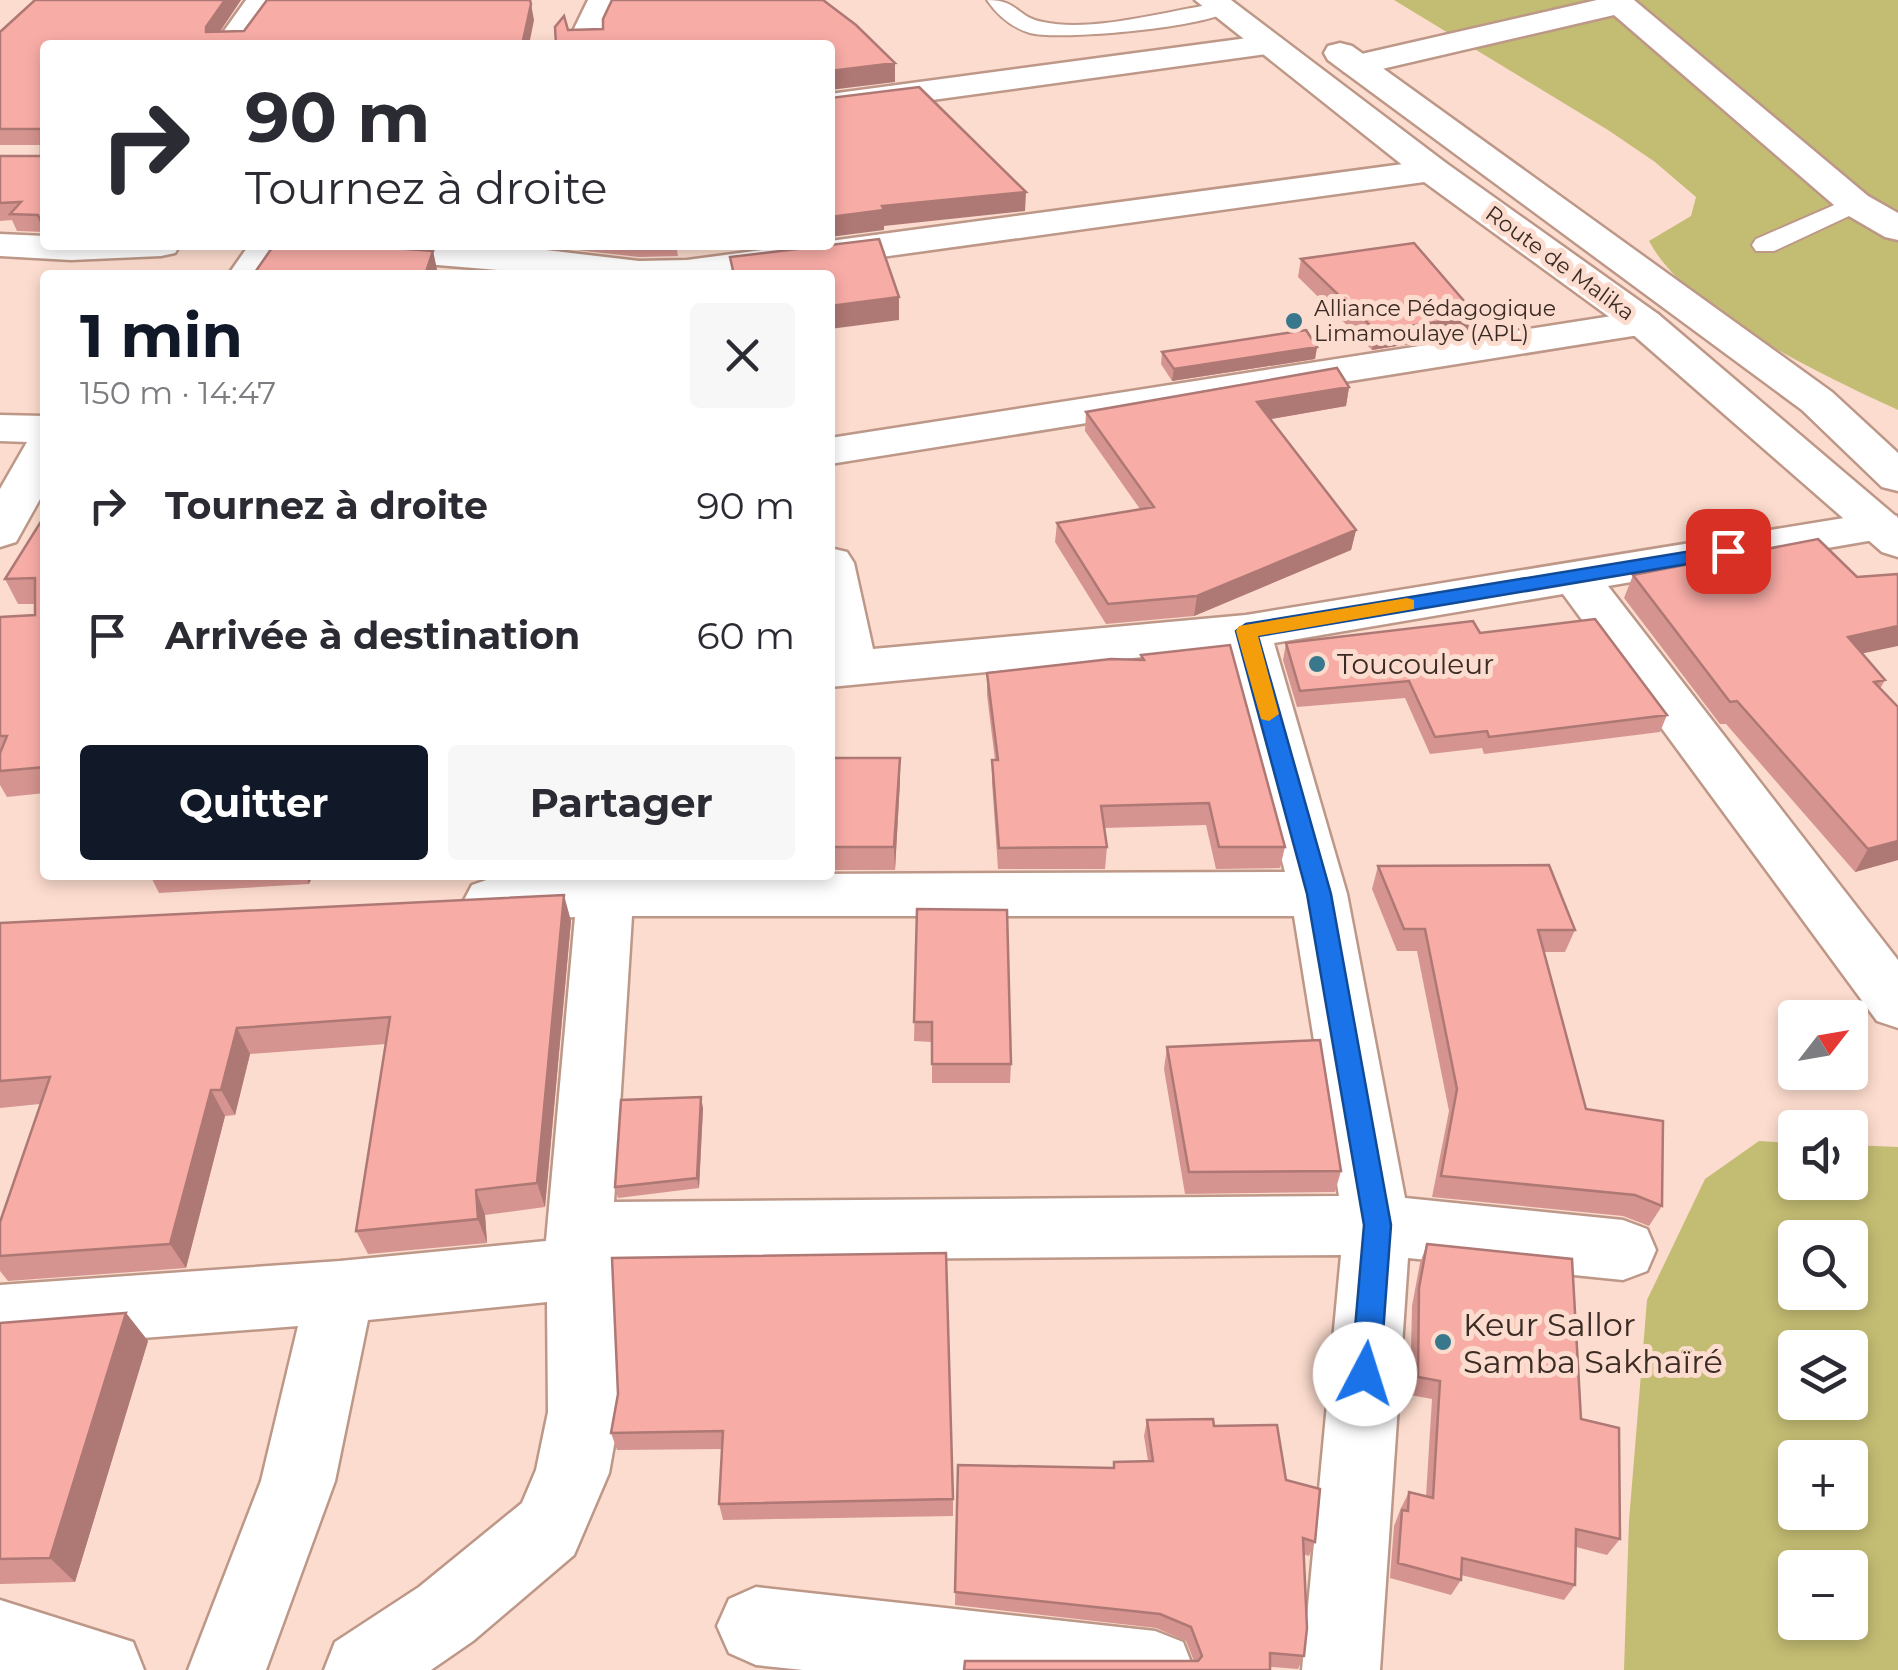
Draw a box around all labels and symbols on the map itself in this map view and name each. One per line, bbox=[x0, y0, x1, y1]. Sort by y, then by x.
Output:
street label: Route de Malika bbox=[1480, 200, 1640, 326]
place label: Alliance Pédagogique Limamoulaye (APL) bbox=[1314, 295, 1556, 347]
marker: Alliance Pédagogique Limamoulaye (APL) bbox=[1283, 310, 1305, 332]
pin bbox=[1686, 509, 1771, 594]
place label: Toucouleur bbox=[1337, 647, 1494, 681]
marker: Toucouleur bbox=[1306, 653, 1328, 675]
north arrow bbox=[1778, 1000, 1868, 1090]
place label: Keur Sallor Samba Sakhaïré bbox=[1463, 1305, 1723, 1381]
position arrow bbox=[1313, 1322, 1417, 1426]
marker: Keur Sallor Samba Sakhaïré bbox=[1432, 1331, 1454, 1353]

